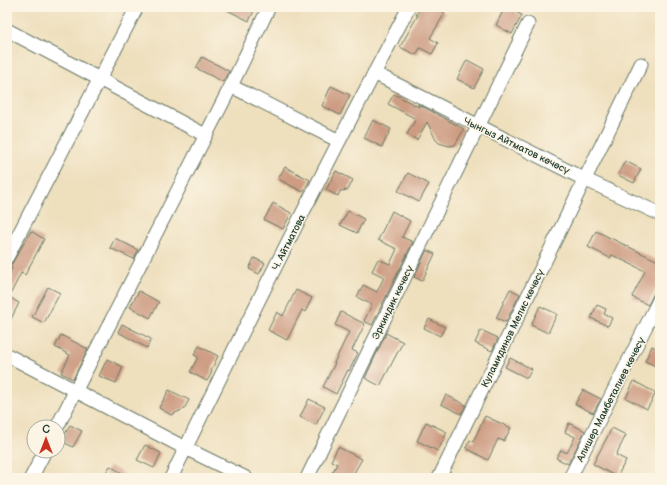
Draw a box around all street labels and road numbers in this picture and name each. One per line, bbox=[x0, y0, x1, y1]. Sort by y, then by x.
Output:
street label: Чынгыз Айтматов көчөсү bbox=[461, 115, 572, 177]
street label: Ч. Айтматова bbox=[270, 212, 308, 272]
street label: Эркиндик көчөсү bbox=[370, 263, 416, 341]
street label: Куламидинов Мелис көчөсү bbox=[479, 267, 547, 390]
street label: Алишер Мамбеталиев көчөсү bbox=[574, 335, 648, 465]

